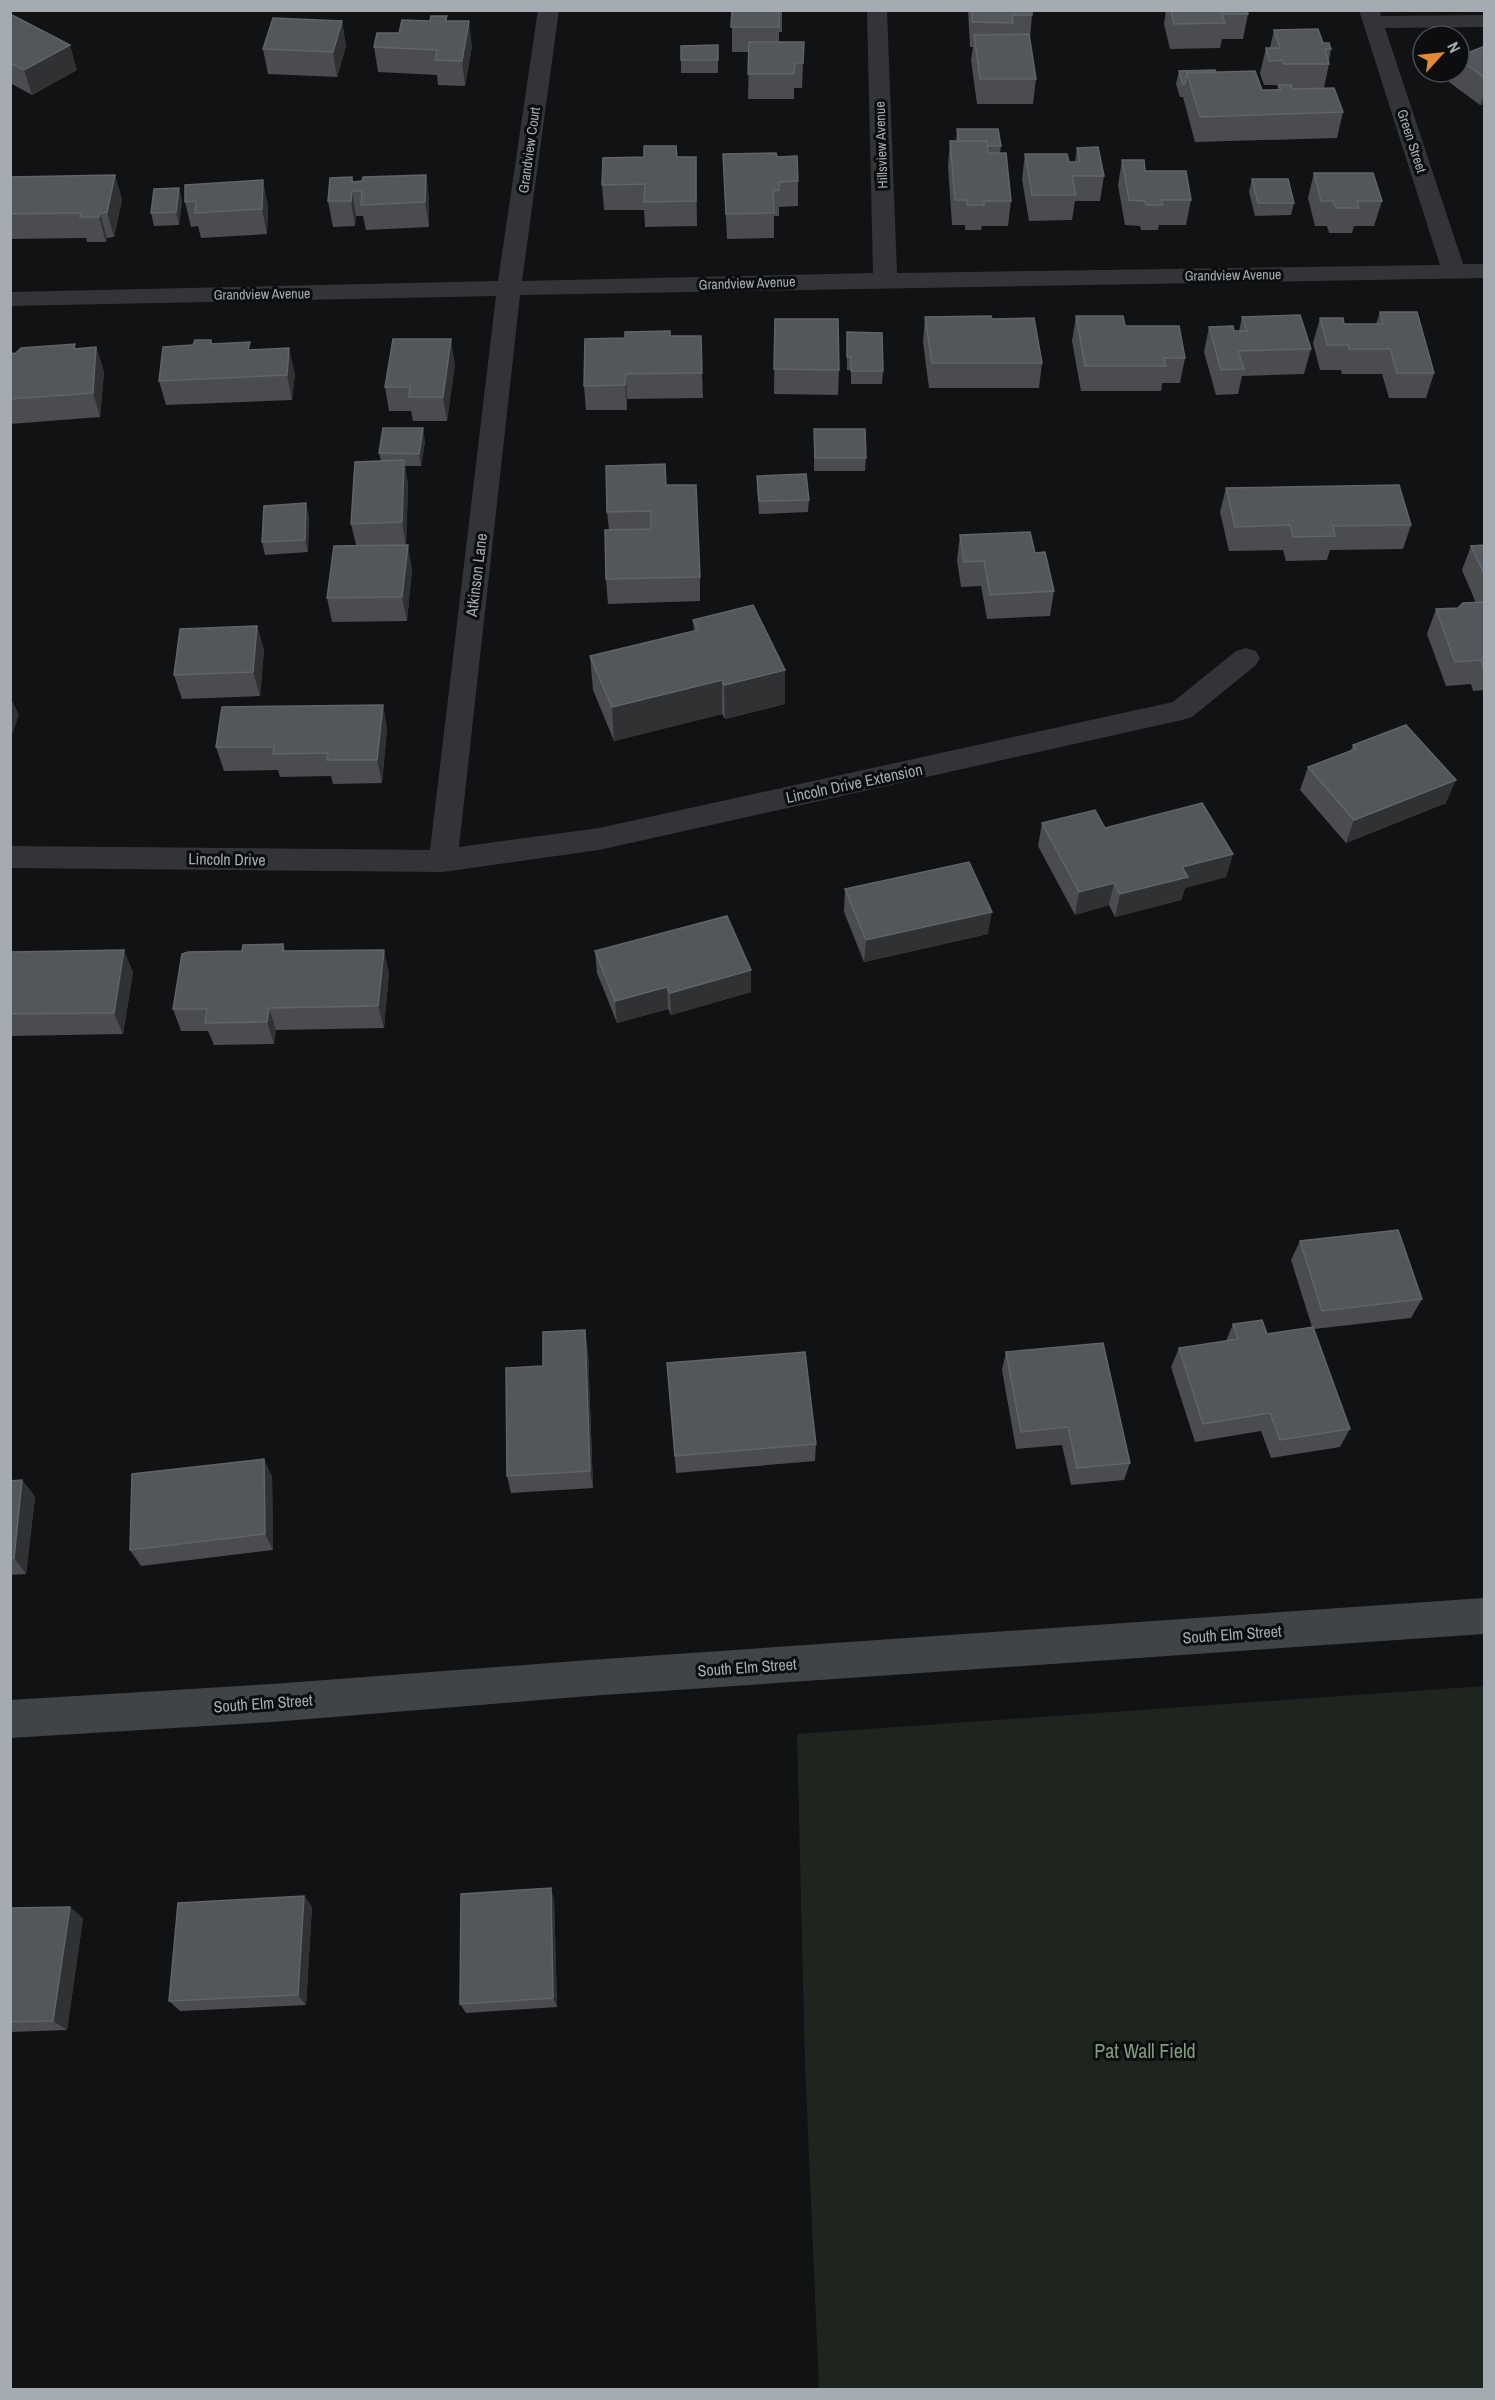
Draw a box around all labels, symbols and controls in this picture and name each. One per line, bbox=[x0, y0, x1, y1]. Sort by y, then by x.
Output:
north arrow bbox=[1411, 24, 1471, 84]
text: N bbox=[1442, 38, 1466, 56]
street label: Hillsview Avenue bbox=[870, 101, 892, 189]
street label: Grandview Court bbox=[514, 106, 544, 194]
street label: Green Street bbox=[1393, 107, 1431, 175]
street label: Grandview Avenue bbox=[1184, 265, 1282, 285]
street label: Grandview Avenue bbox=[698, 272, 796, 294]
street label: Grandview Avenue bbox=[213, 284, 311, 304]
street label: Atkinson Lane bbox=[460, 532, 492, 619]
street label: Lincoln Drive Extension bbox=[784, 758, 924, 808]
street label: Lincoln Drive bbox=[188, 847, 266, 871]
street label: South Elm Street bbox=[1182, 1620, 1283, 1648]
street label: South Elm Street bbox=[697, 1653, 798, 1681]
street label: South Elm Street bbox=[213, 1689, 314, 1717]
park label: Pat Wall Field bbox=[1094, 2037, 1196, 2064]

